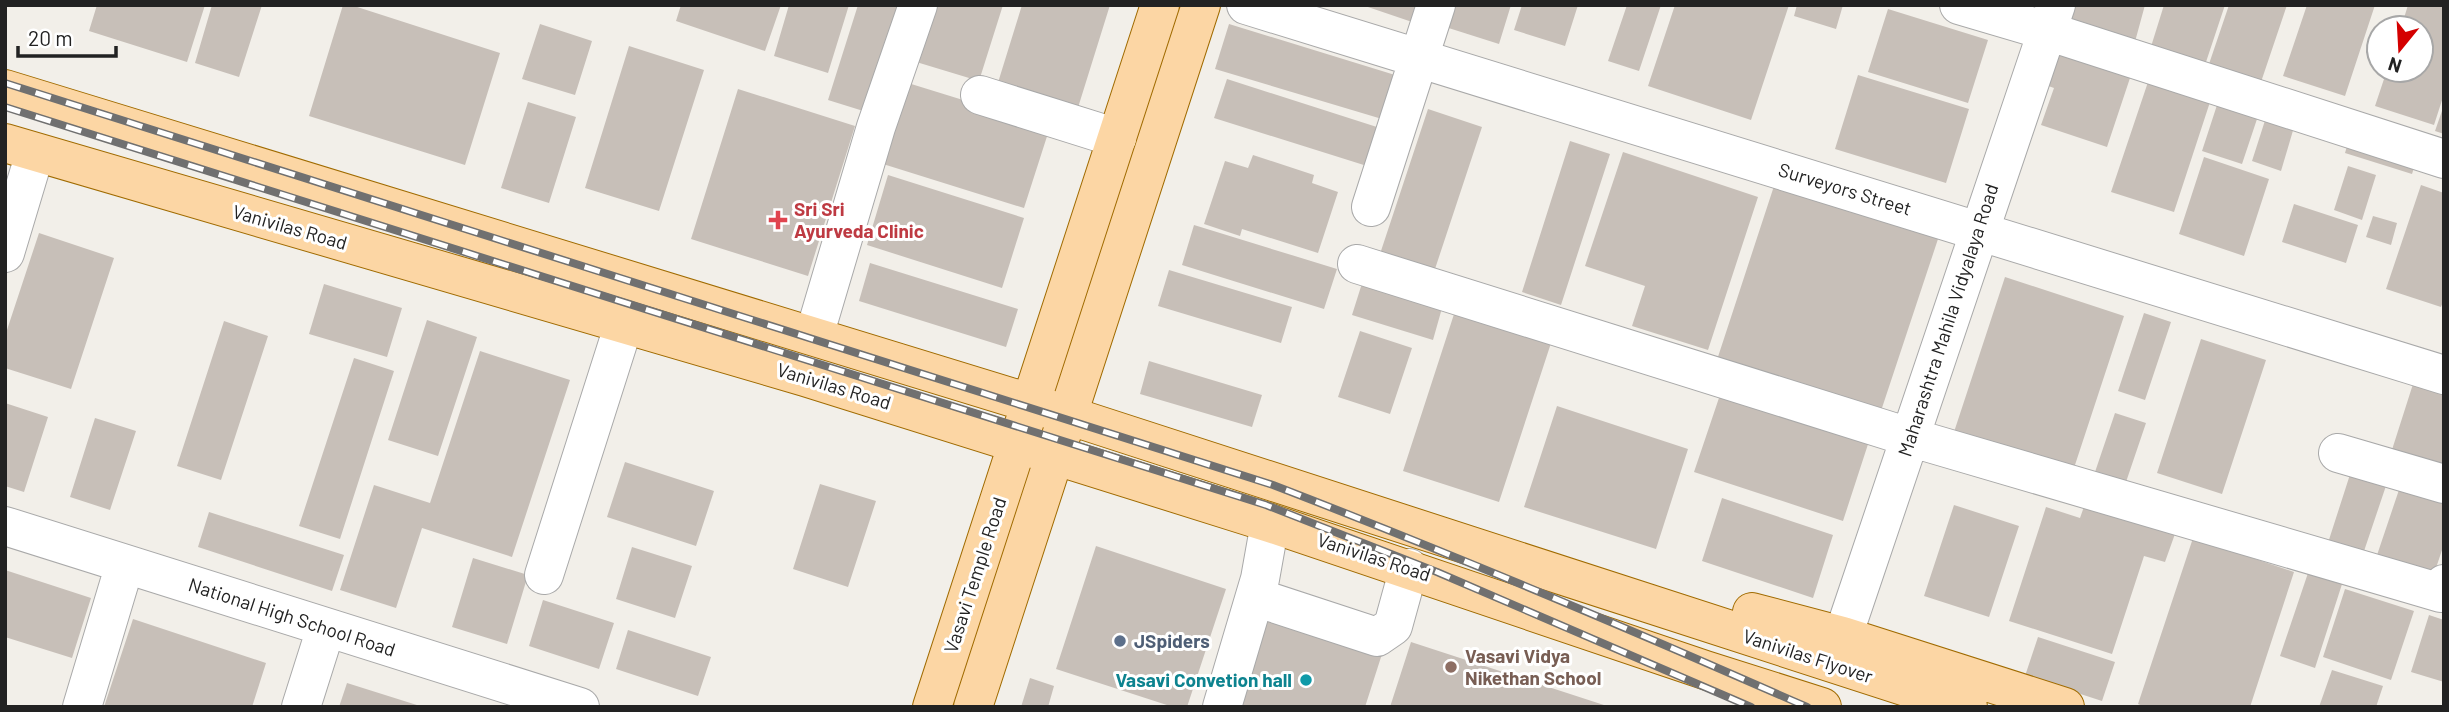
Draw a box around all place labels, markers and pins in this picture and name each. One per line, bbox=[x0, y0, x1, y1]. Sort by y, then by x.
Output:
place label: Sri Sri Ayurveda Clinic bbox=[794, 197, 924, 242]
marker: Sri Sri Ayurveda Clinic bbox=[768, 210, 788, 230]
place label: JSpiders bbox=[1134, 629, 1210, 652]
marker: JSpiders bbox=[1112, 633, 1128, 649]
place label: Vasavi Vidya Nikethan School bbox=[1465, 644, 1601, 689]
marker: Vasavi Vidya Nikethan School bbox=[1443, 659, 1459, 675]
place label: Vasavi Convetion hall bbox=[1115, 668, 1292, 691]
marker: Vasavi Convetion hall bbox=[1298, 672, 1314, 688]

